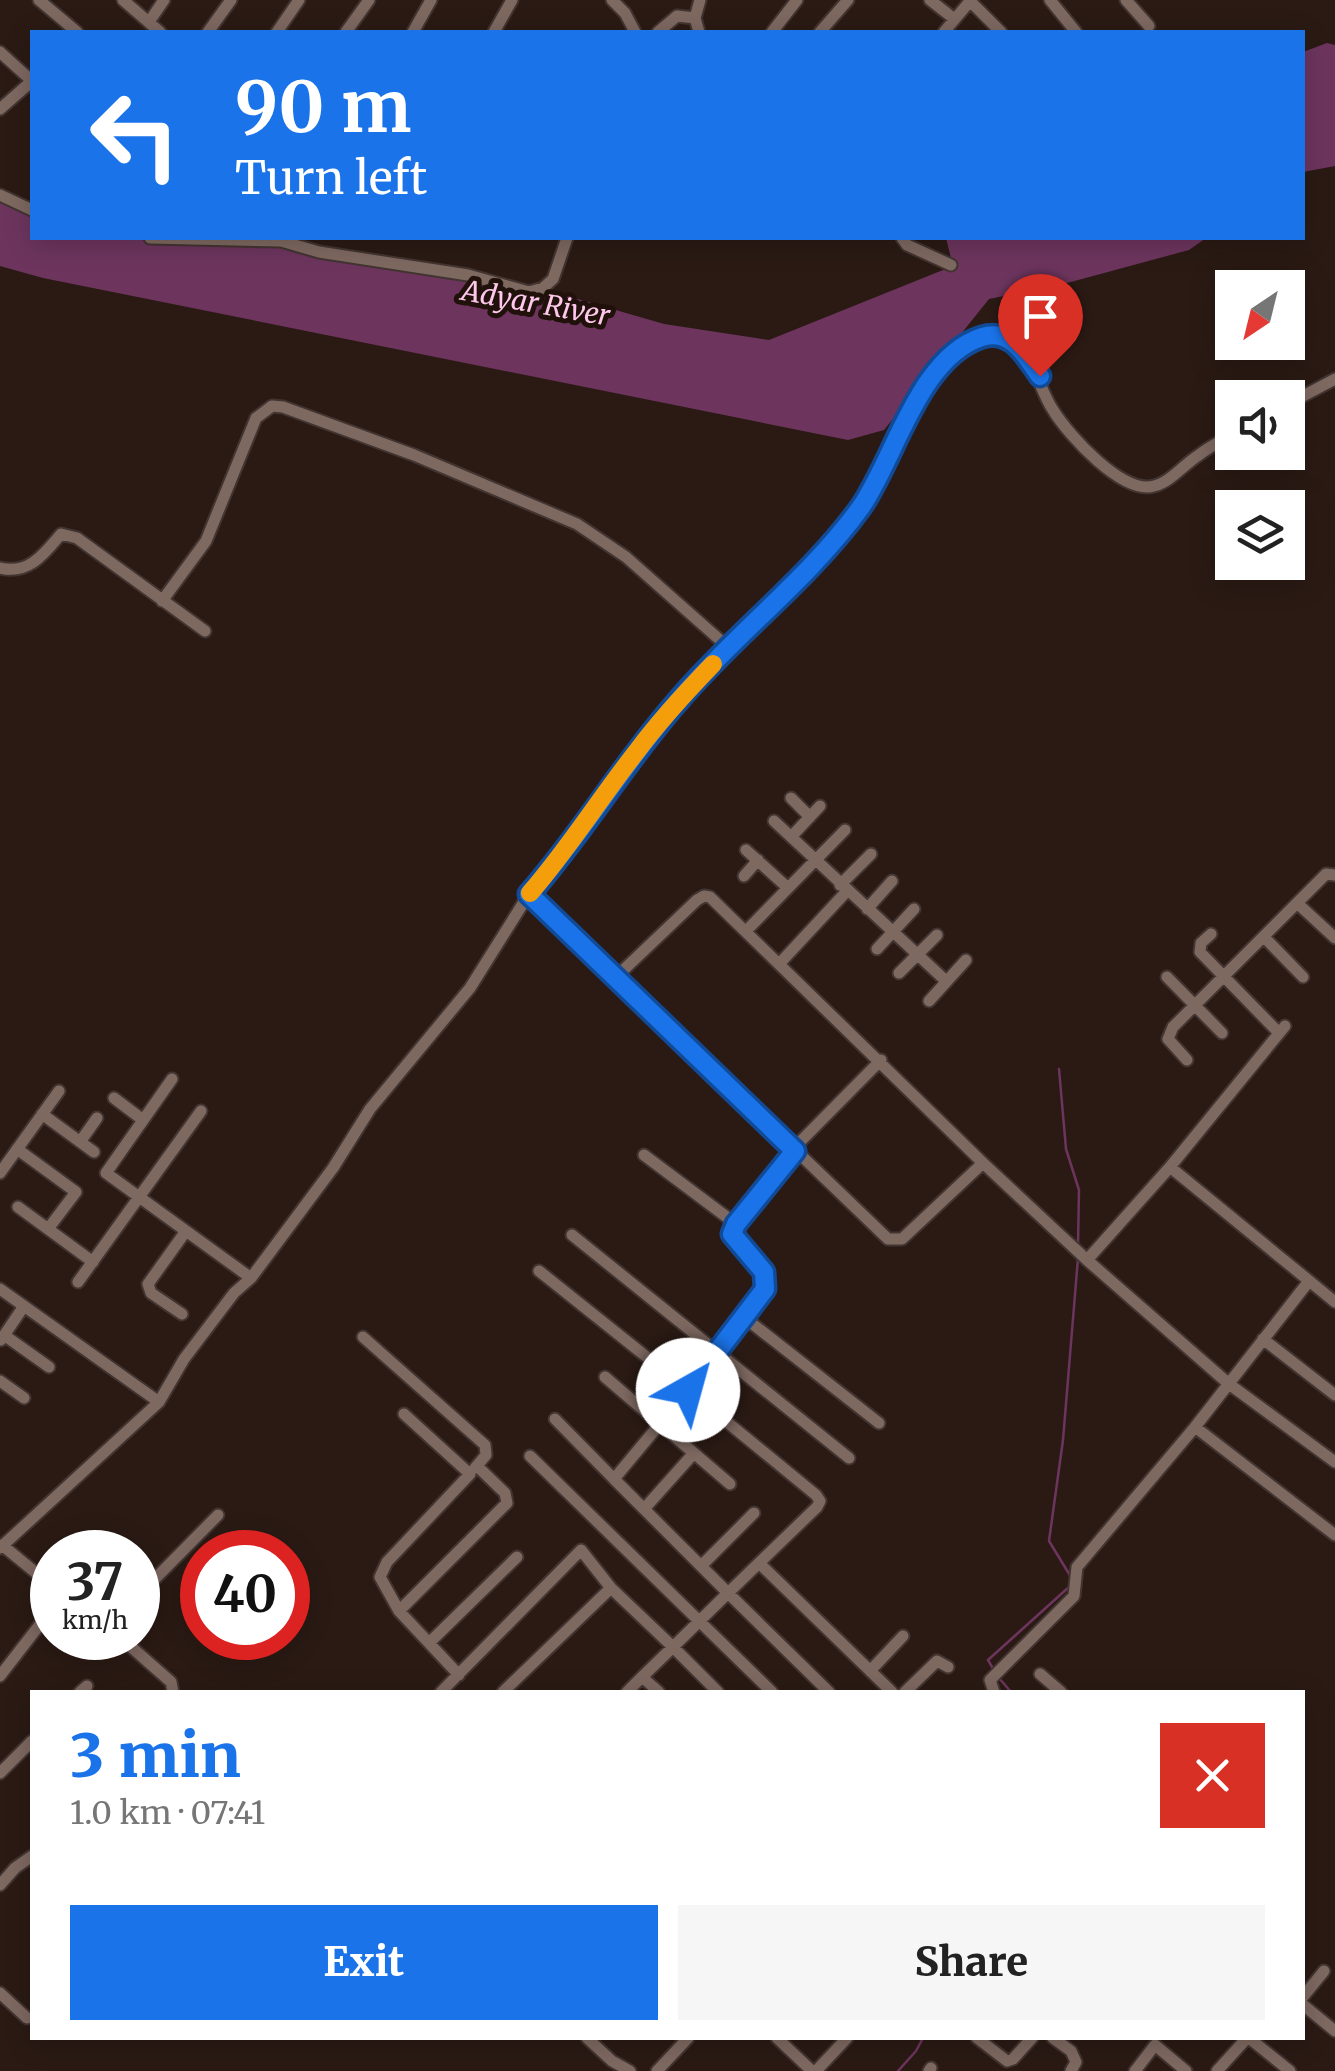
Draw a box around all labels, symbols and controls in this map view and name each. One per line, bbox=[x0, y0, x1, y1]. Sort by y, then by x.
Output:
text: 90 m bbox=[235, 63, 412, 151]
icon: left bbox=[70, 70, 200, 200]
text: Turn left bbox=[235, 150, 427, 206]
north arrow bbox=[1215, 270, 1305, 360]
map controls bbox=[1215, 270, 1305, 580]
water label: Adyar River bbox=[457, 272, 613, 334]
pin bbox=[998, 274, 1083, 377]
icon: arrive bbox=[1013, 289, 1068, 344]
button: sound bbox=[1215, 380, 1305, 470]
button: layers bbox=[1215, 490, 1305, 580]
position arrow bbox=[636, 1338, 740, 1442]
speed limit sign: 40 bbox=[180, 1530, 310, 1660]
text: 37 bbox=[67, 1551, 123, 1614]
text: km/h bbox=[62, 1604, 128, 1636]
text: 3 min bbox=[70, 1718, 241, 1793]
button: close bbox=[1160, 1723, 1265, 1828]
text: 1.0 km · 07:41 bbox=[70, 1793, 265, 1833]
button: Exit bbox=[70, 1905, 658, 2020]
button: Share bbox=[678, 1905, 1265, 2020]

